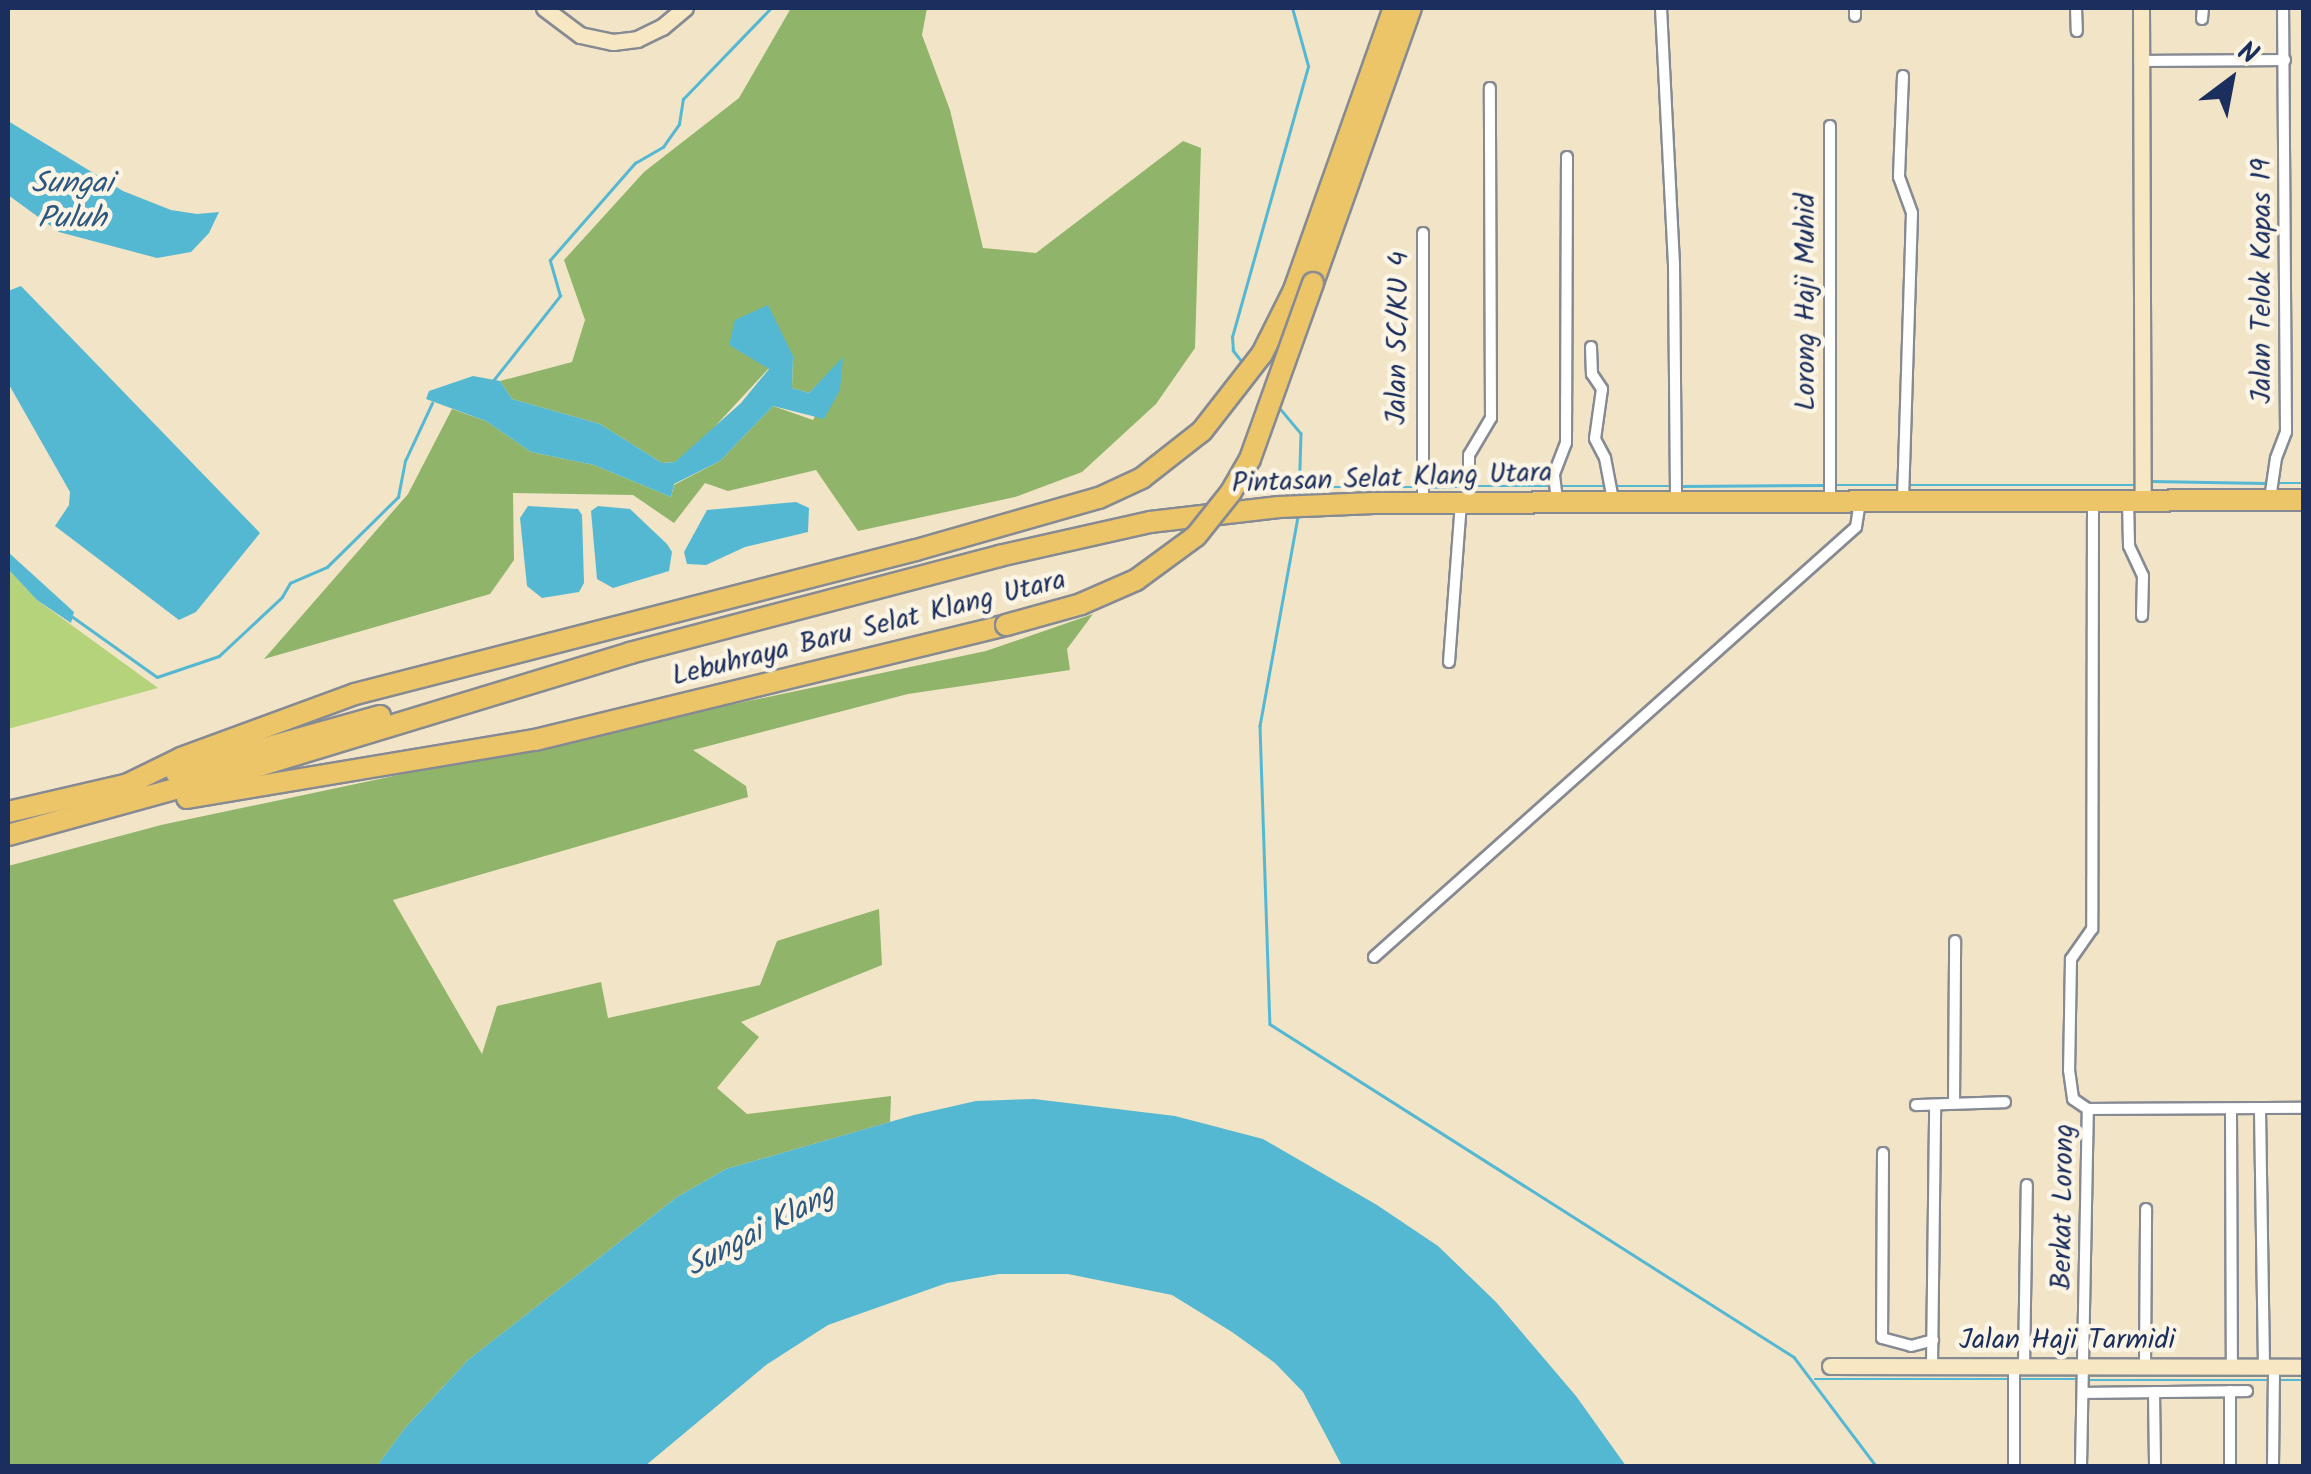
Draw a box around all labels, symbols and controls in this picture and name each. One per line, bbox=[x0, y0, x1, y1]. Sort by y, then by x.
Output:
north arrow bbox=[2181, 30, 2281, 130]
text: N bbox=[2228, 30, 2267, 78]
street label: Jalan Telok Kapas 19 bbox=[2246, 158, 2280, 404]
water label: Sungai Puluh bbox=[31, 166, 113, 236]
street label: Lorong Haji Muhid bbox=[1790, 193, 1824, 411]
street label: Jalan 5C/KU 4 bbox=[1381, 251, 1417, 425]
street label: Pintasan Selat Klang Utara bbox=[1231, 457, 1553, 501]
street label: Lebuhraya Baru Selat Klang Utara bbox=[669, 564, 1069, 694]
street label: Berkat Lorong bbox=[2046, 1124, 2082, 1290]
water label: Sungai Klang bbox=[680, 1177, 842, 1285]
street label: Jalan Haji Tarmidi bbox=[1959, 1324, 2175, 1358]

